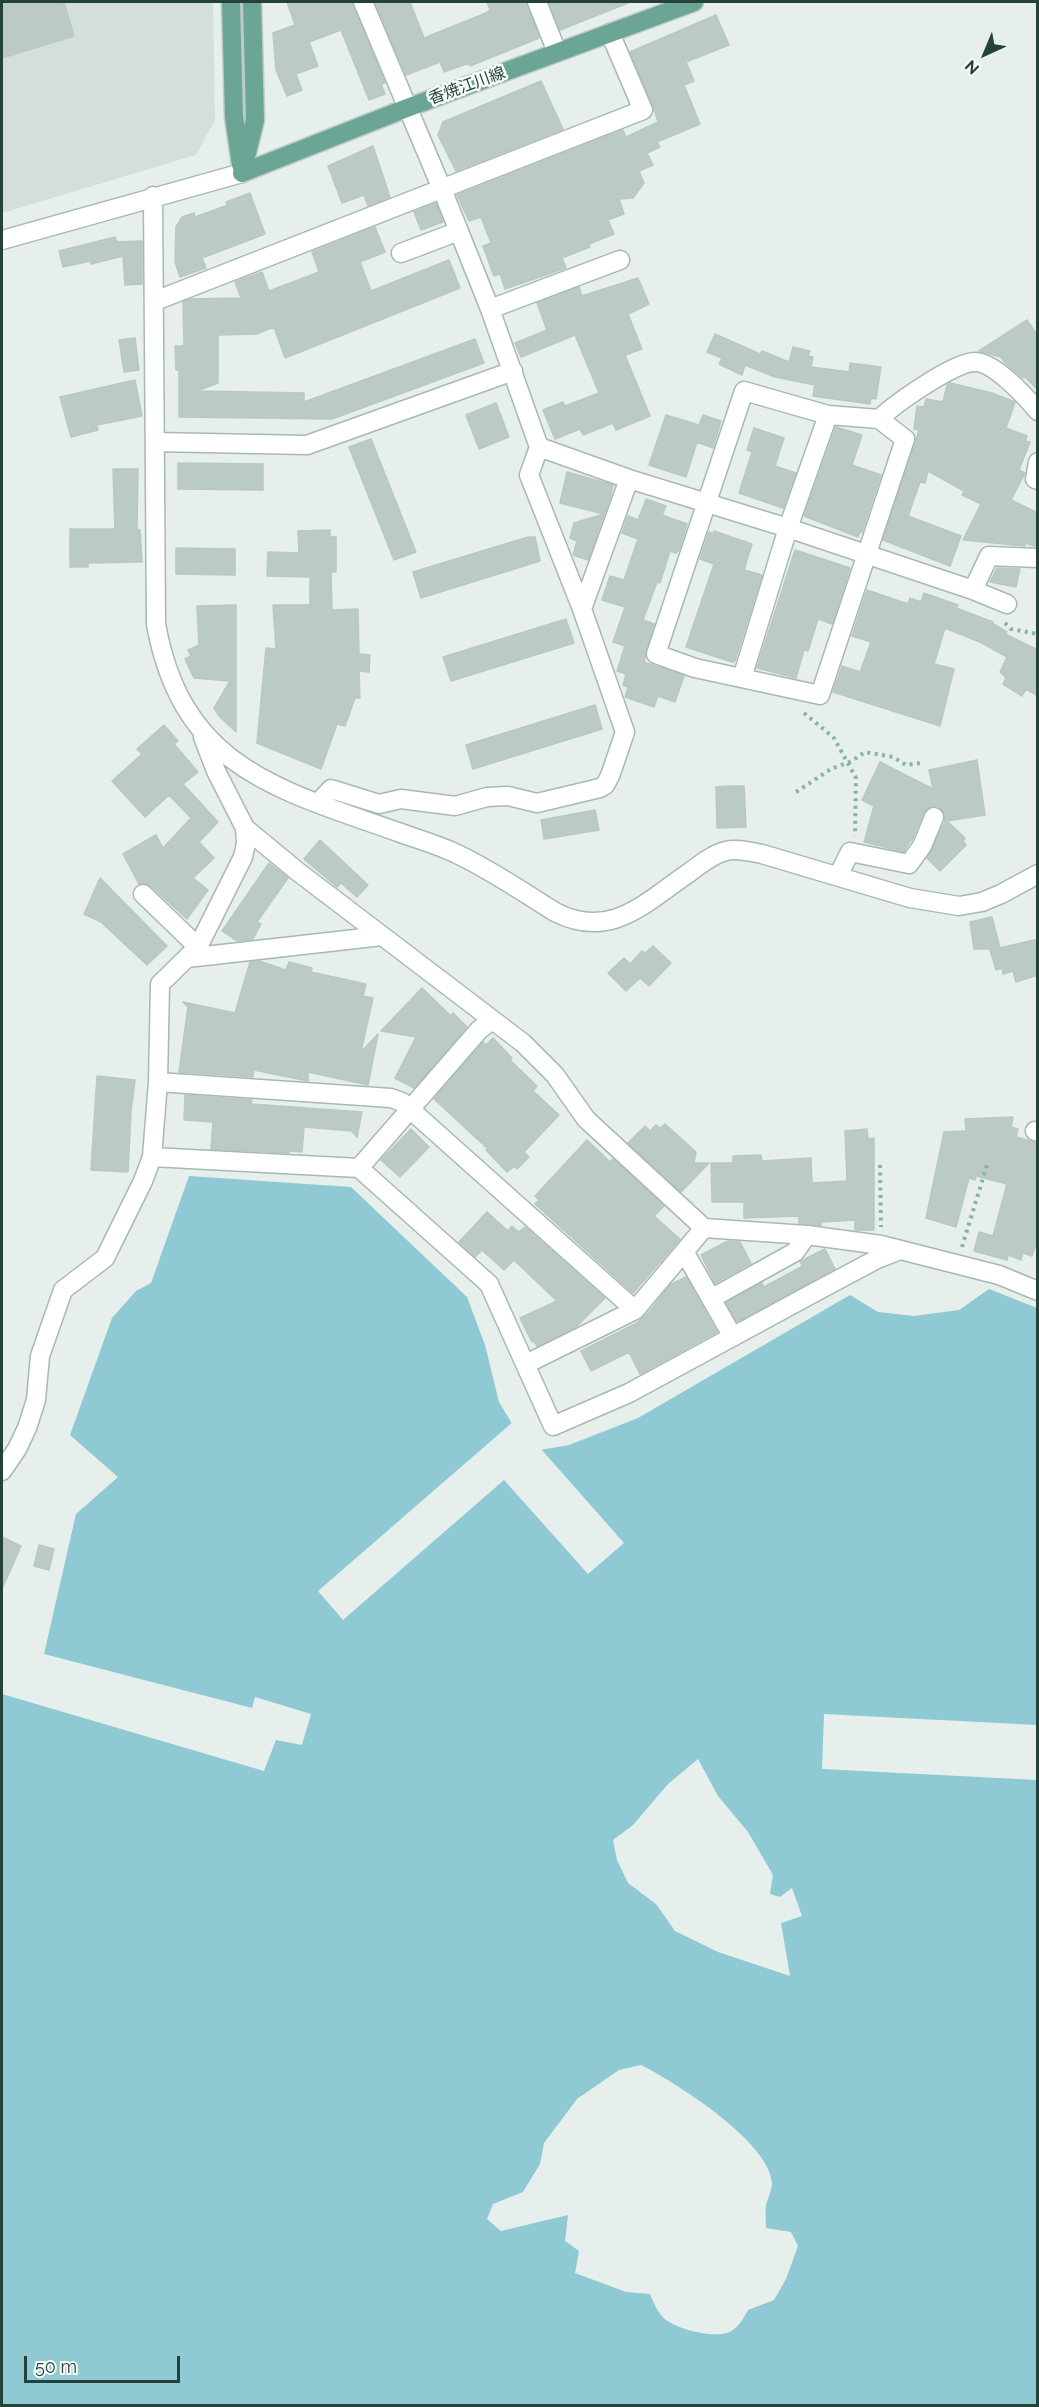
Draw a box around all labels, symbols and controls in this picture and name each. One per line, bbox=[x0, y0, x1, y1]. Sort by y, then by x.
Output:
north arrow bbox=[955, 24, 1015, 84]
text: N bbox=[961, 56, 983, 78]
street label: 香焼江川線 bbox=[426, 63, 508, 109]
scale bar bbox=[27, 2344, 183, 2382]
text: 50 m bbox=[35, 2356, 77, 2377]

